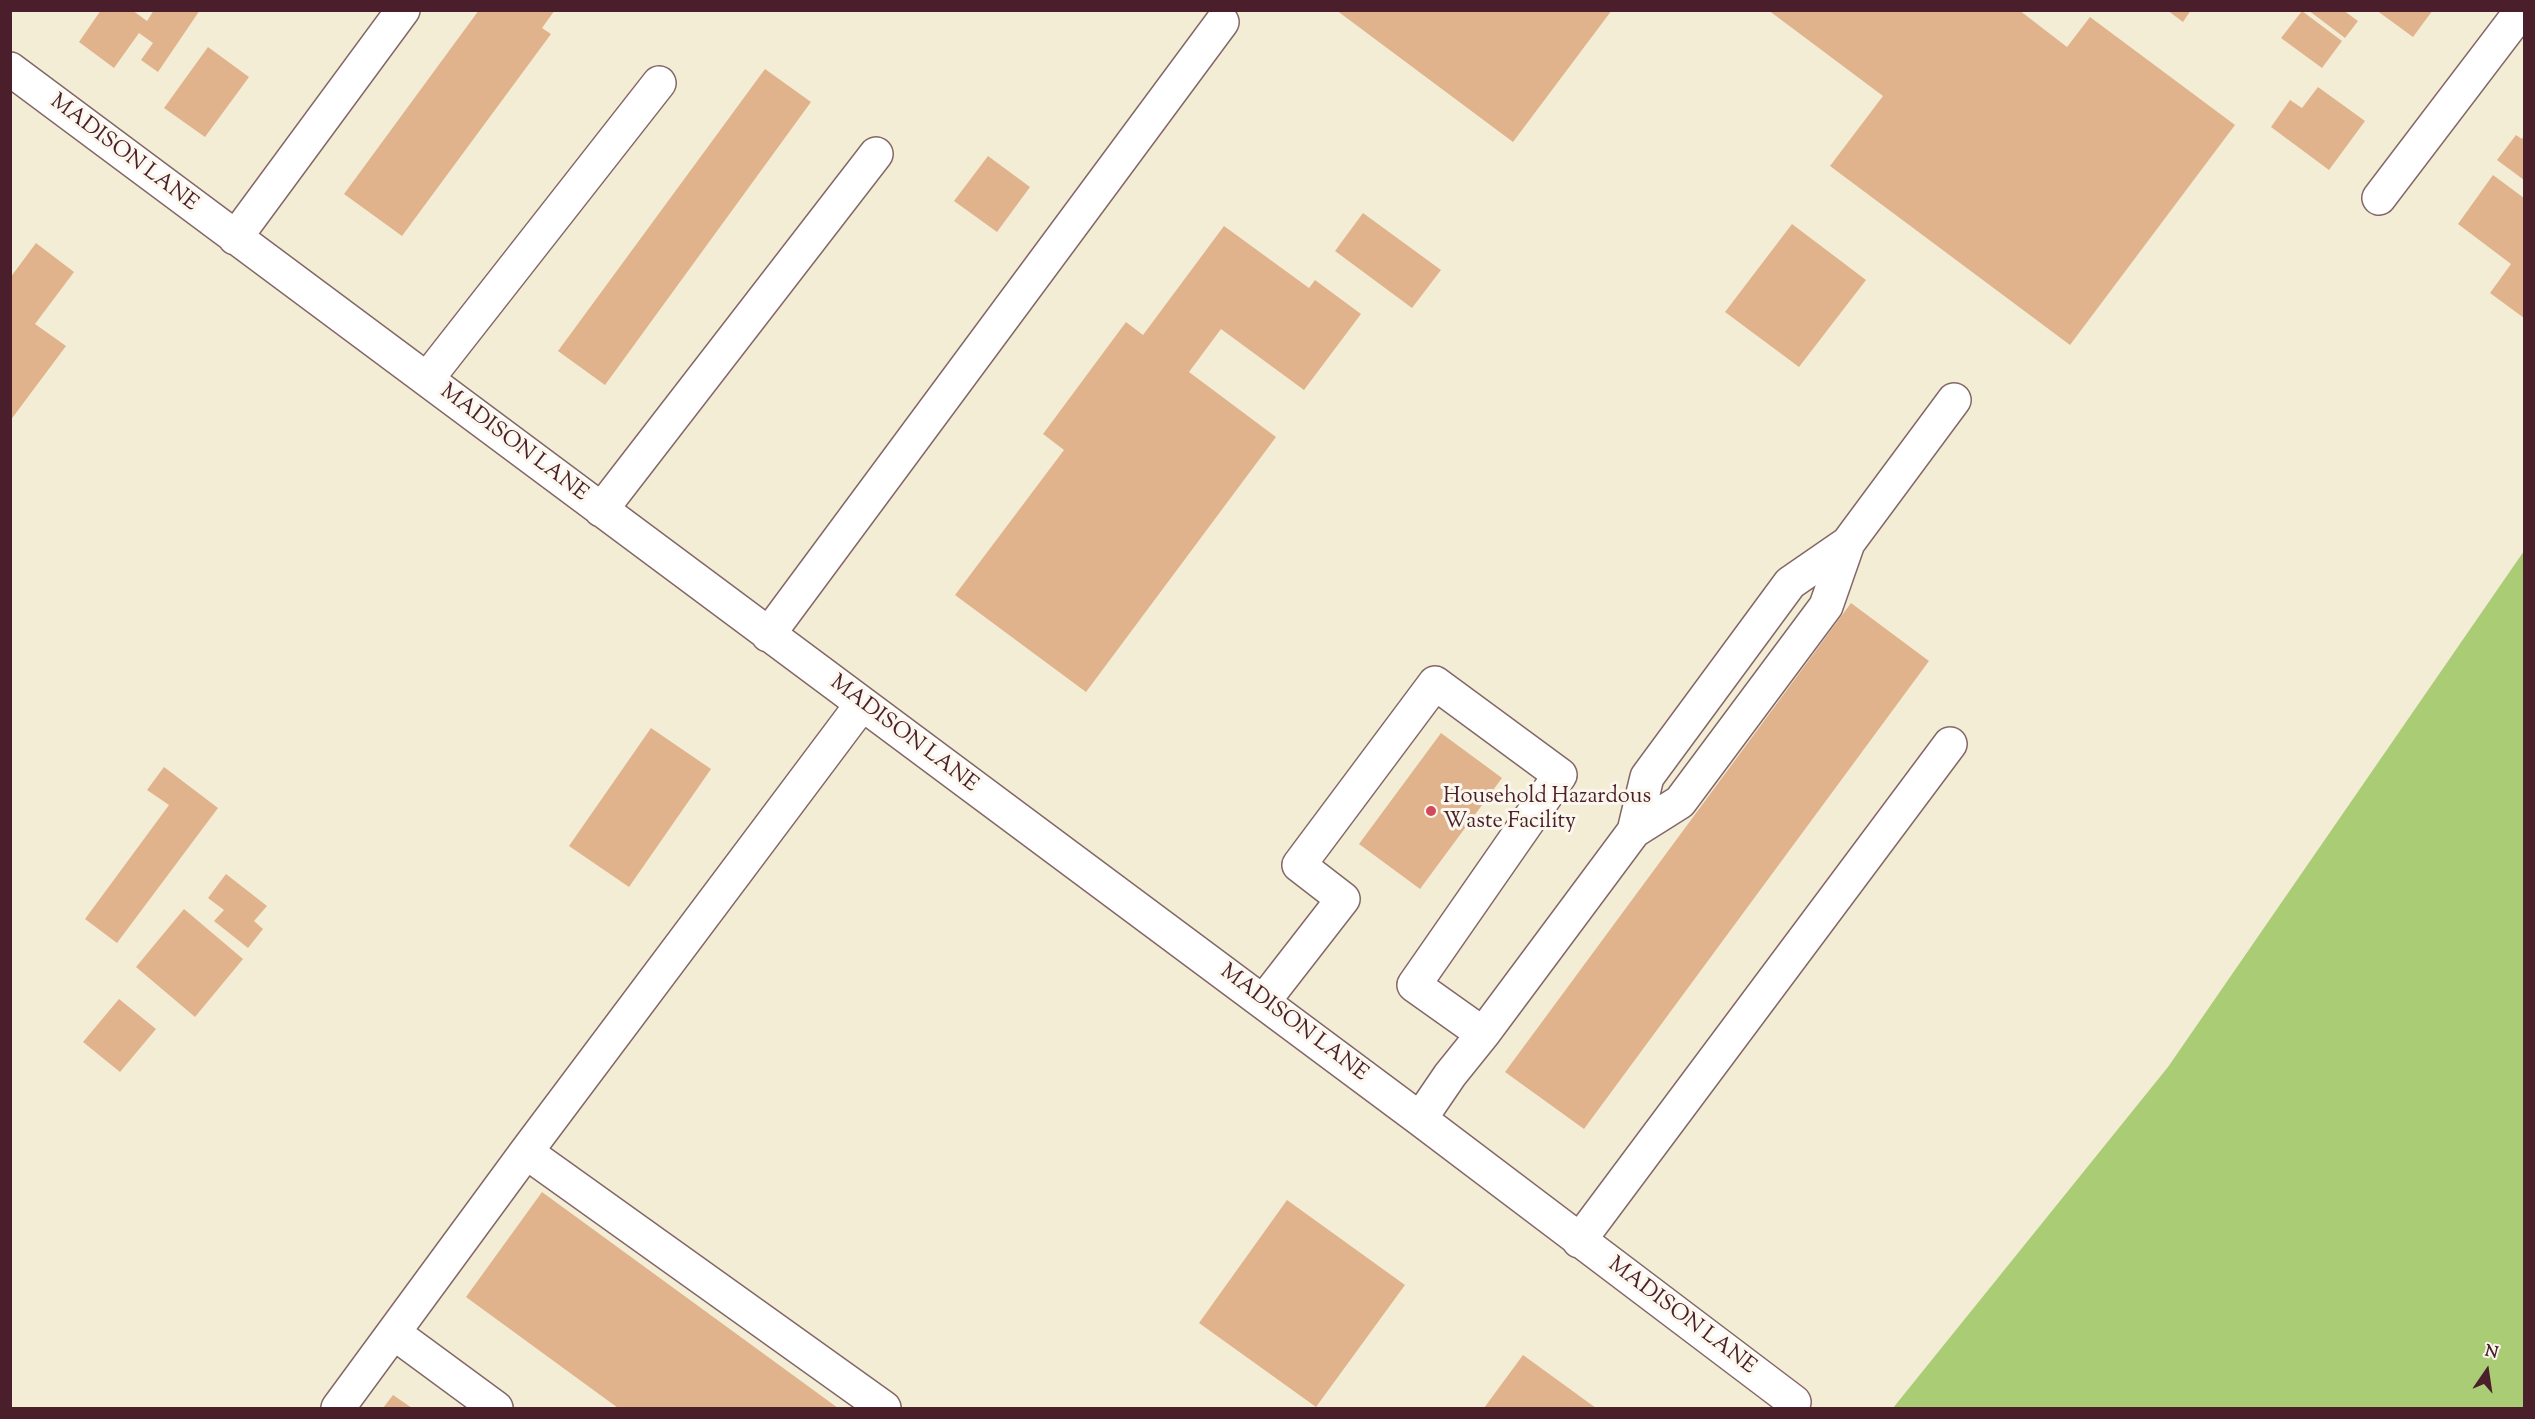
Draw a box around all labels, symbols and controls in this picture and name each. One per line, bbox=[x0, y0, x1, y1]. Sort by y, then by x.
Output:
street label: MADISON LANE bbox=[44, 90, 202, 218]
street label: MADISON LANE bbox=[434, 380, 592, 508]
street label: MADISON LANE bbox=[824, 671, 982, 799]
place label: Household Hazardous Waste Facility bbox=[1443, 785, 1651, 836]
marker: Household Hazardous Waste Facility bbox=[1424, 804, 1438, 818]
street label: MADISON LANE bbox=[1214, 960, 1372, 1088]
street label: MADISON LANE bbox=[1602, 1253, 1760, 1381]
text: N bbox=[2482, 1340, 2500, 1366]
north arrow bbox=[2457, 1341, 2517, 1401]

